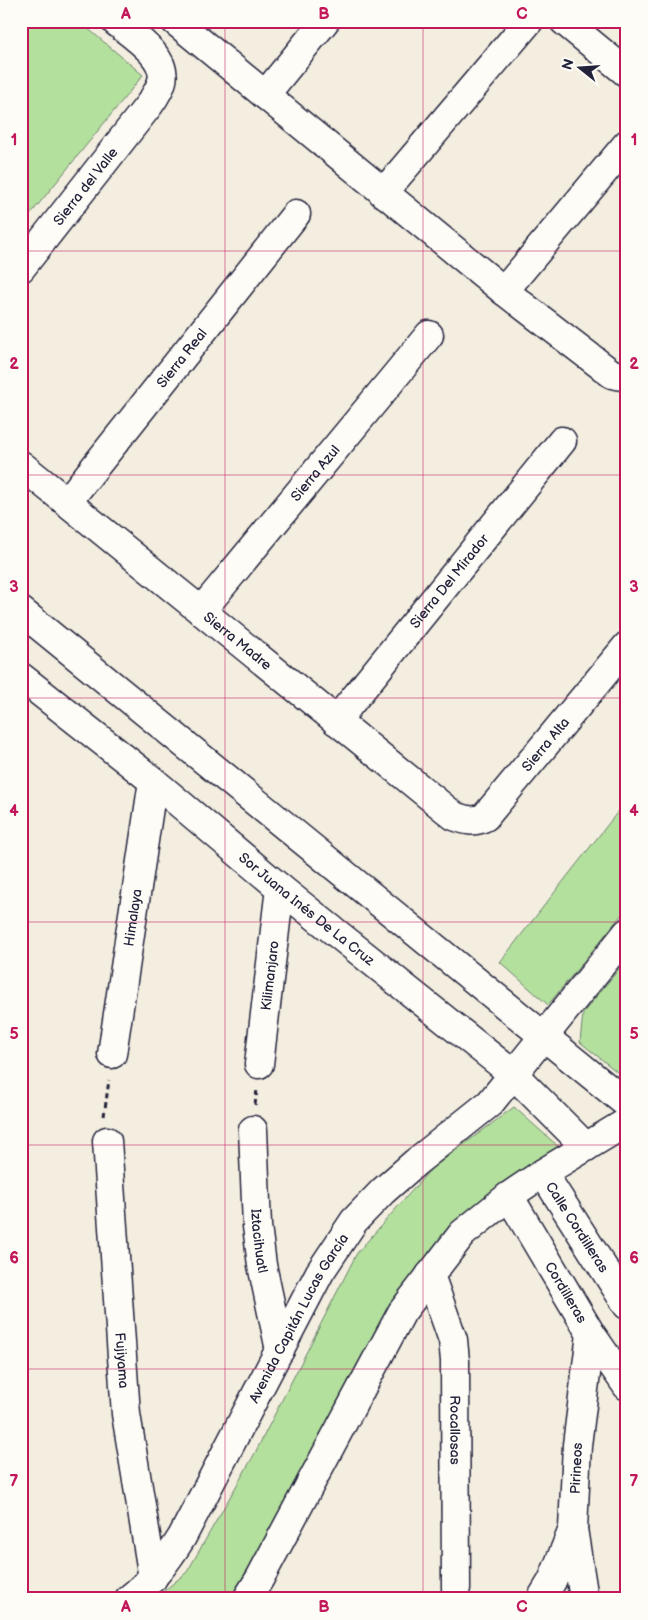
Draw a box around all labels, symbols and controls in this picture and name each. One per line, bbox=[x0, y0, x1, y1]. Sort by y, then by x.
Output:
text: A bbox=[120, 5, 131, 24]
text: B bbox=[318, 5, 330, 24]
text: C bbox=[516, 5, 528, 24]
north arrow bbox=[556, 42, 606, 92]
text: N bbox=[558, 57, 578, 72]
text: 1 bbox=[11, 131, 17, 150]
text: 1 bbox=[631, 131, 637, 150]
street label: Sierra del Valle bbox=[49, 144, 121, 229]
street label: Sierra Real bbox=[153, 325, 210, 391]
text: 2 bbox=[9, 355, 19, 374]
text: 2 bbox=[629, 355, 639, 374]
street label: Sierra Azul bbox=[287, 441, 343, 505]
street label: Sierra Del Mirador bbox=[406, 530, 493, 631]
text: 3 bbox=[9, 578, 19, 597]
text: 3 bbox=[629, 578, 639, 597]
street label: Sierra Madre bbox=[200, 608, 275, 673]
street label: Sierra Alta bbox=[518, 714, 573, 775]
text: 4 bbox=[9, 802, 19, 821]
text: 4 bbox=[629, 802, 639, 821]
street label: Sor Juana Inés De La Cruz bbox=[236, 849, 378, 969]
street label: Himalaya bbox=[120, 888, 145, 947]
street label: Kilimanjaro bbox=[257, 940, 282, 1011]
text: 5 bbox=[9, 1025, 19, 1044]
text: 5 bbox=[629, 1025, 639, 1044]
street label: Calle Cordilleras bbox=[542, 1178, 613, 1276]
street label: Iztacihuatl bbox=[248, 1208, 272, 1274]
street label: Avenida Capitán Lucas García bbox=[245, 1230, 352, 1406]
text: 6 bbox=[9, 1249, 19, 1268]
text: 6 bbox=[629, 1249, 639, 1268]
street label: Cordilleras bbox=[542, 1259, 591, 1326]
street label: Fujiyama bbox=[112, 1332, 133, 1389]
street label: Rocallosas bbox=[447, 1395, 464, 1465]
street label: Pirineos bbox=[566, 1442, 586, 1494]
text: 7 bbox=[10, 1472, 19, 1491]
text: 7 bbox=[630, 1472, 639, 1491]
text: A bbox=[120, 1598, 131, 1617]
text: B bbox=[318, 1598, 330, 1617]
text: C bbox=[516, 1598, 528, 1617]

